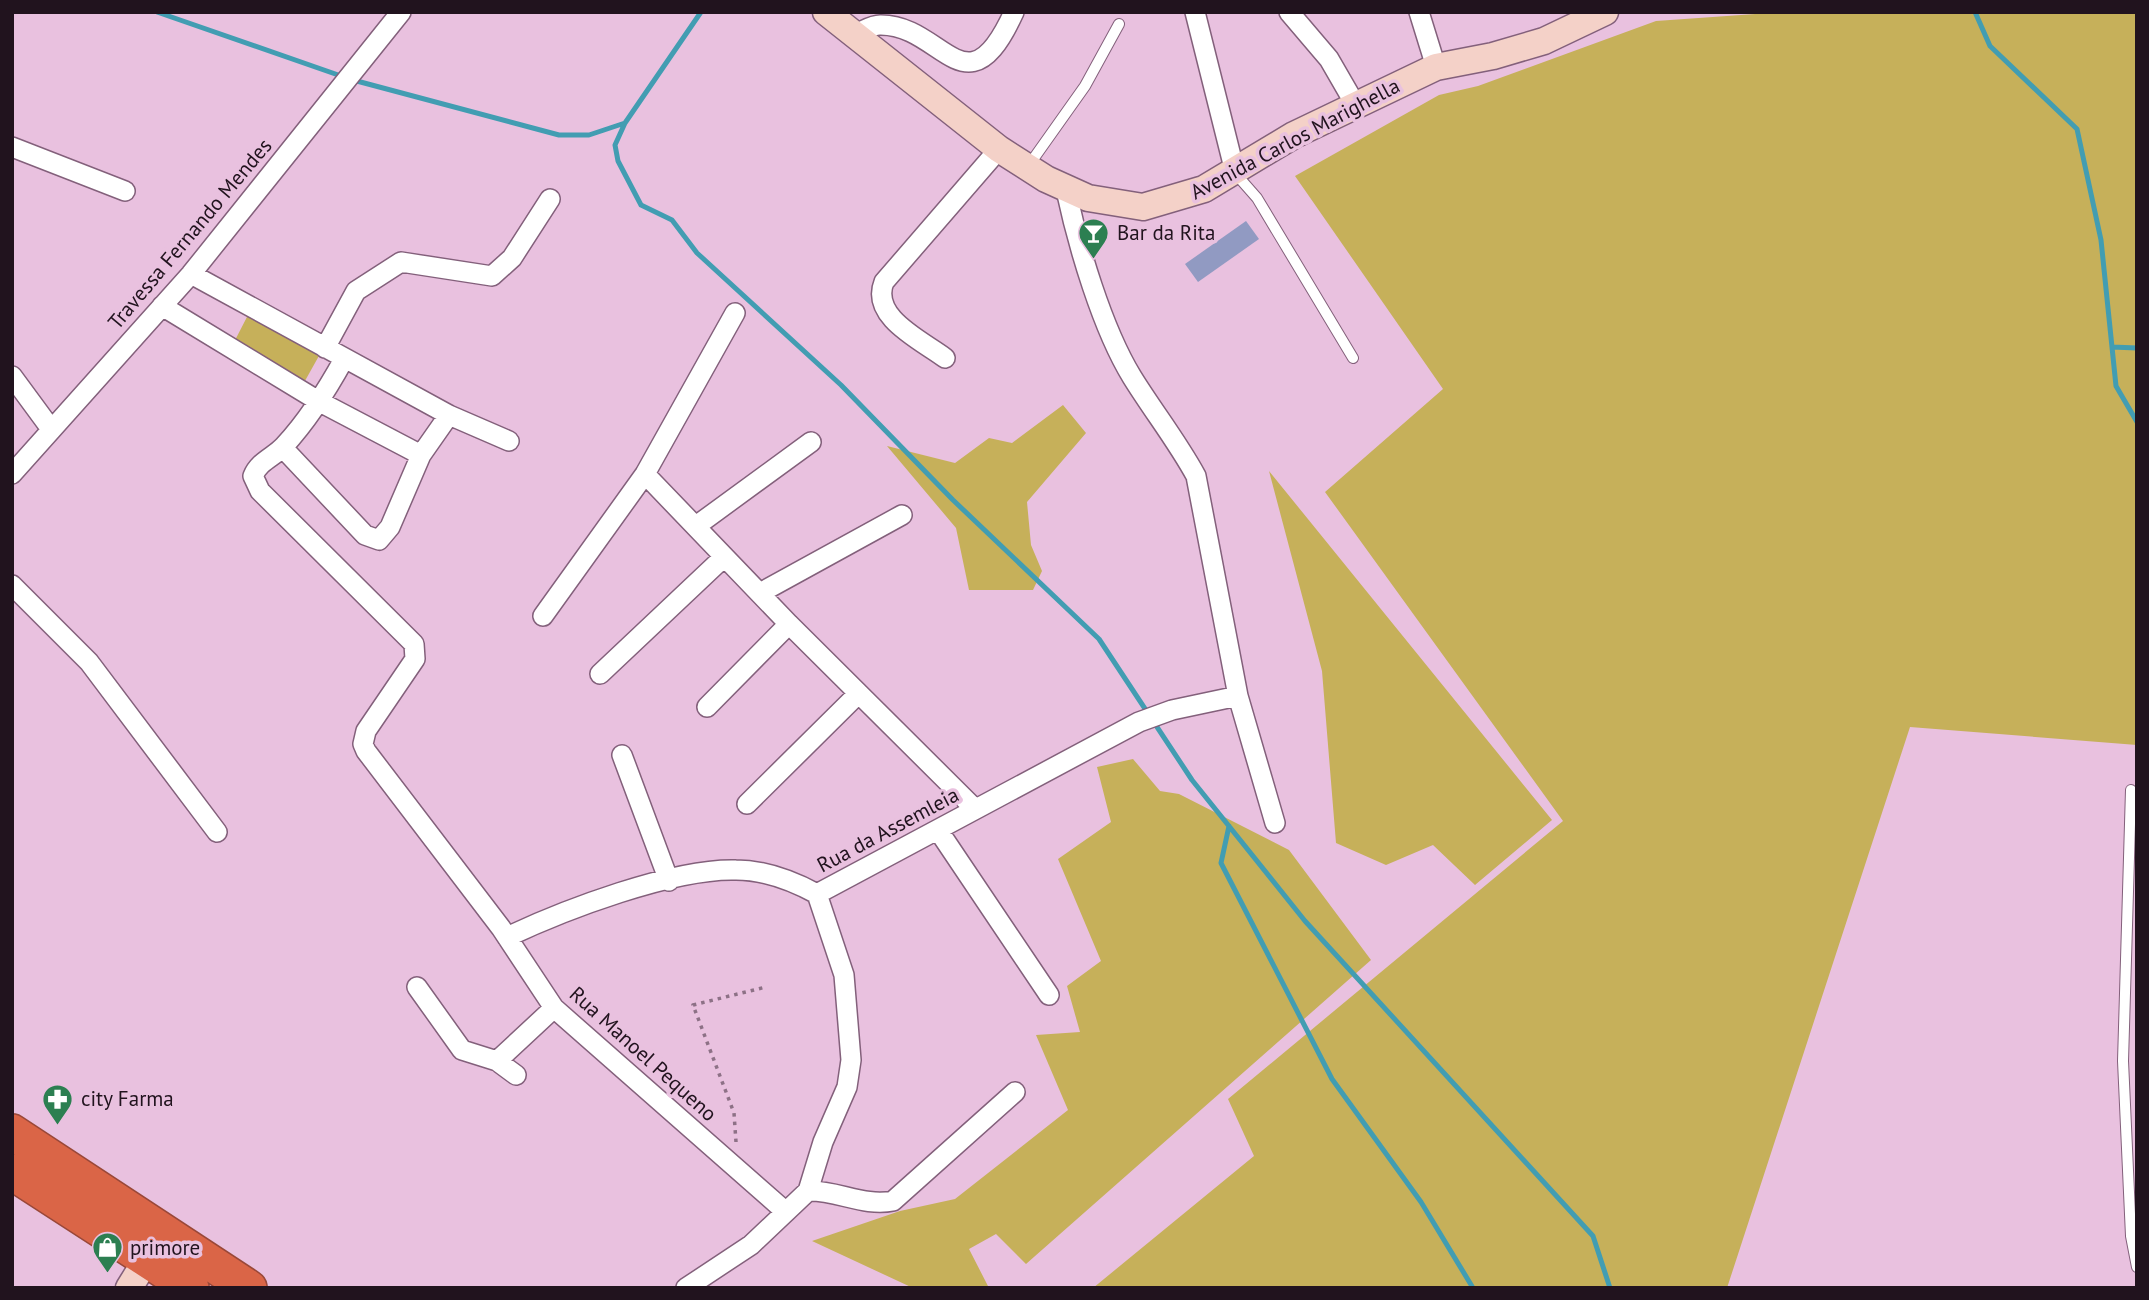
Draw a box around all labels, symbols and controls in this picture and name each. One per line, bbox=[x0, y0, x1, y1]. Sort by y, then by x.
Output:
street label: Avenida Carlos Marighella bbox=[1185, 72, 1404, 205]
street label: Travessa Fernando Mendes bbox=[102, 133, 277, 335]
bar icon: Bar da Rita bbox=[1077, 216, 1111, 260]
place label: Bar da Rita bbox=[1117, 219, 1215, 246]
street label: Rua da Assemleia bbox=[812, 781, 963, 878]
street label: Rua Manoel Pequeno bbox=[564, 980, 723, 1127]
pharmacy icon: city Farma bbox=[41, 1082, 75, 1126]
place label: city Farma bbox=[81, 1085, 174, 1112]
shop icon: primore bbox=[90, 1231, 124, 1275]
place label: primore bbox=[130, 1234, 200, 1261]

